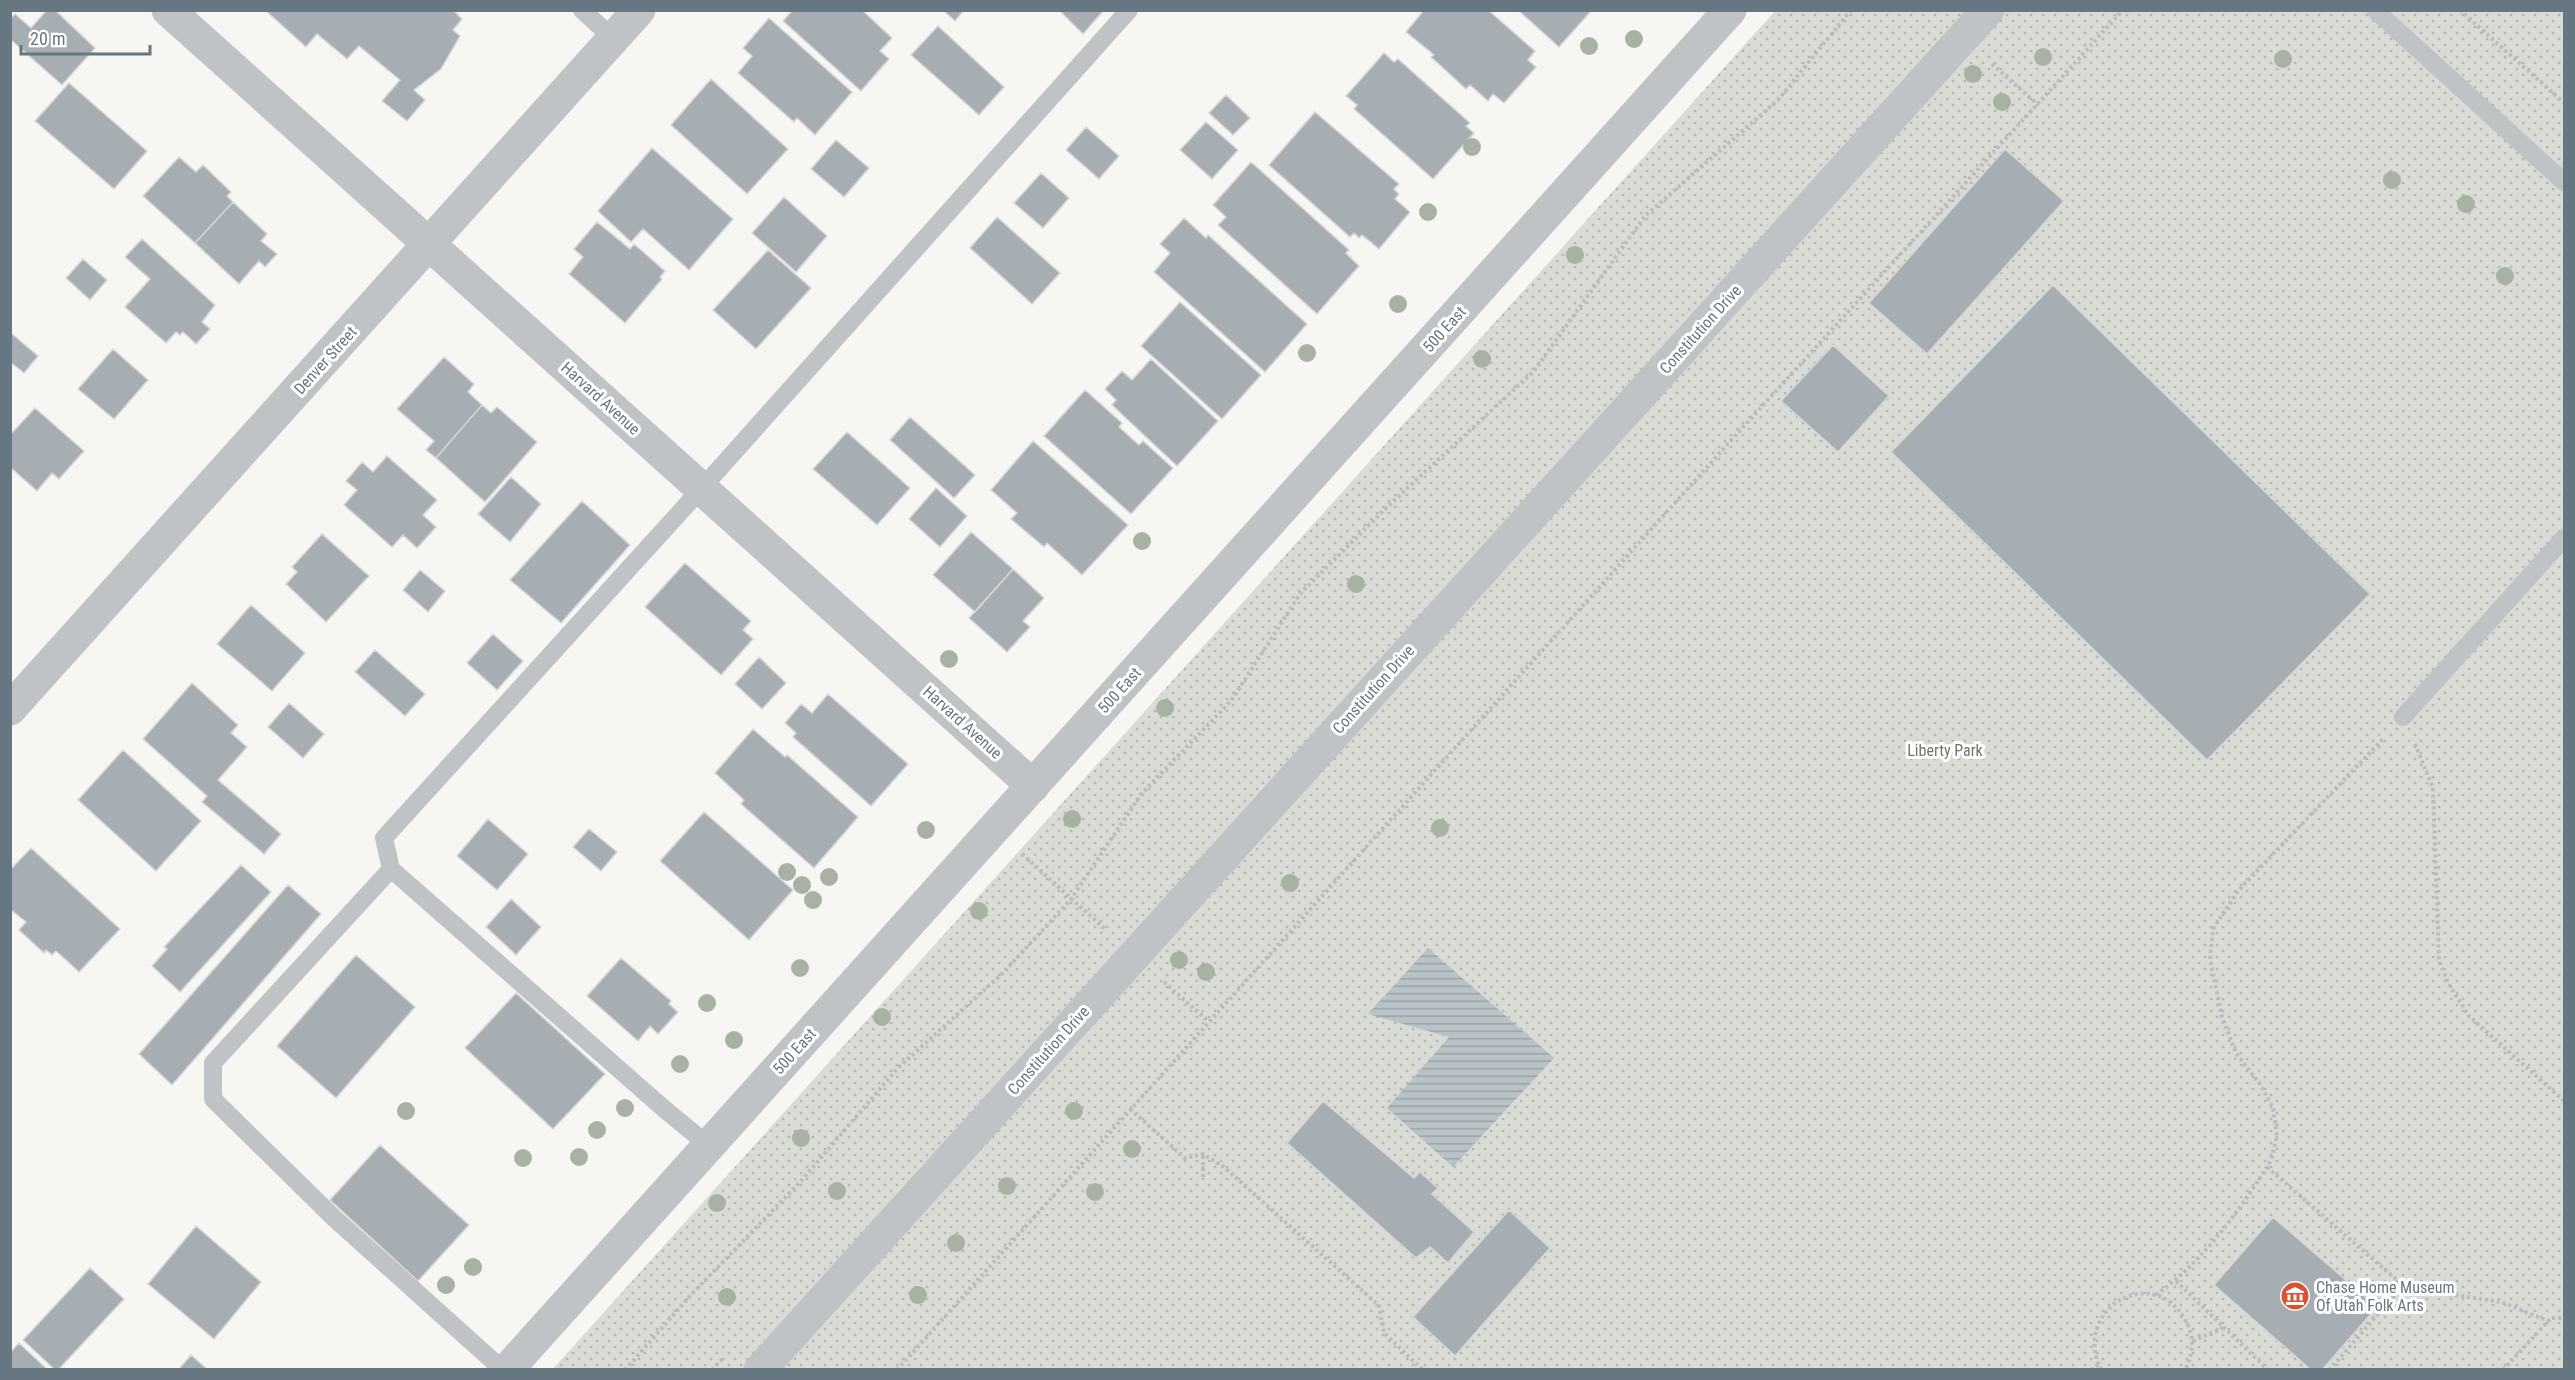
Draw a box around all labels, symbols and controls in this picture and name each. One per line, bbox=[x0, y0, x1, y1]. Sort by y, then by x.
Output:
scale bar bbox=[21, 18, 150, 56]
text: 20 m bbox=[30, 28, 65, 49]
street label: Constitution Drive bbox=[1656, 281, 1745, 378]
street label: 500 East bbox=[1419, 302, 1470, 356]
street label: Denver Street bbox=[290, 322, 361, 398]
street label: Harvard Avenue bbox=[557, 358, 644, 439]
street label: Constitution Drive bbox=[1329, 641, 1418, 738]
street label: 500 East bbox=[1094, 663, 1145, 717]
street label: Harvard Avenue bbox=[919, 682, 1006, 763]
park label: Liberty Park bbox=[1907, 741, 1984, 760]
street label: Constitution Drive bbox=[1004, 1002, 1093, 1099]
street label: 500 East bbox=[769, 1024, 820, 1078]
place label: Chase Home Museum Of Utah Folk Arts bbox=[2316, 1278, 2455, 1315]
museum icon: Chase Home Museum Of Utah Folk Arts bbox=[2279, 1280, 2311, 1312]

